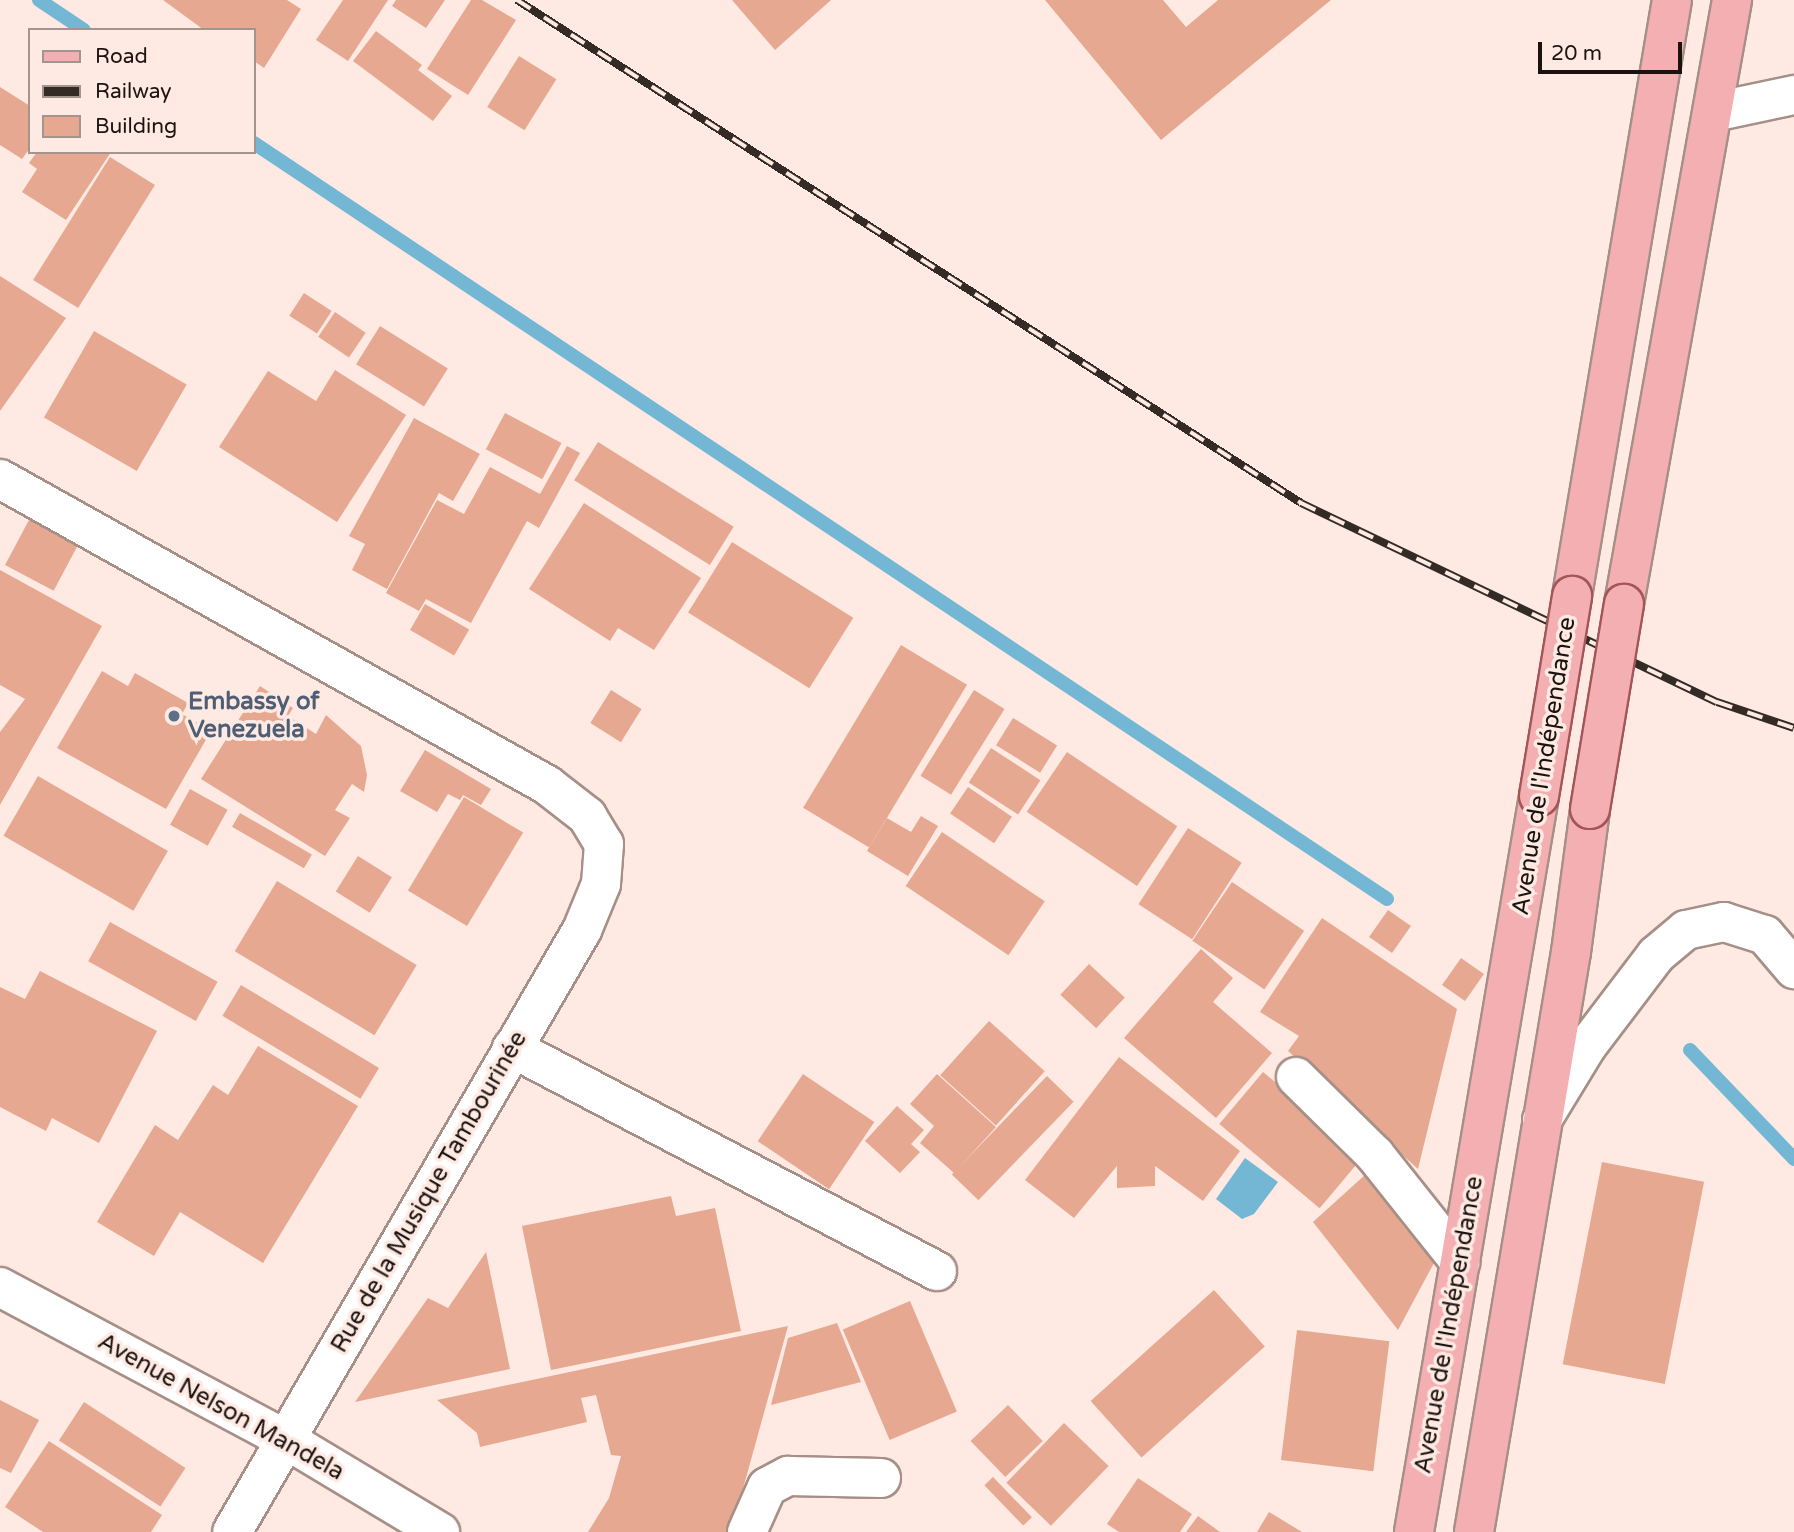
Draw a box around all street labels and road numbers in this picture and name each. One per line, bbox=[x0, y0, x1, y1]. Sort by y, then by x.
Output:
street label: Avenue de l'Indépendance bbox=[1506, 615, 1582, 917]
street label: Rue de la Musique Tambourinée bbox=[325, 1026, 533, 1358]
street label: Avenue de l'Indépendance bbox=[1409, 1174, 1489, 1476]
street label: Avenue Nelson Mandela bbox=[93, 1327, 349, 1487]

